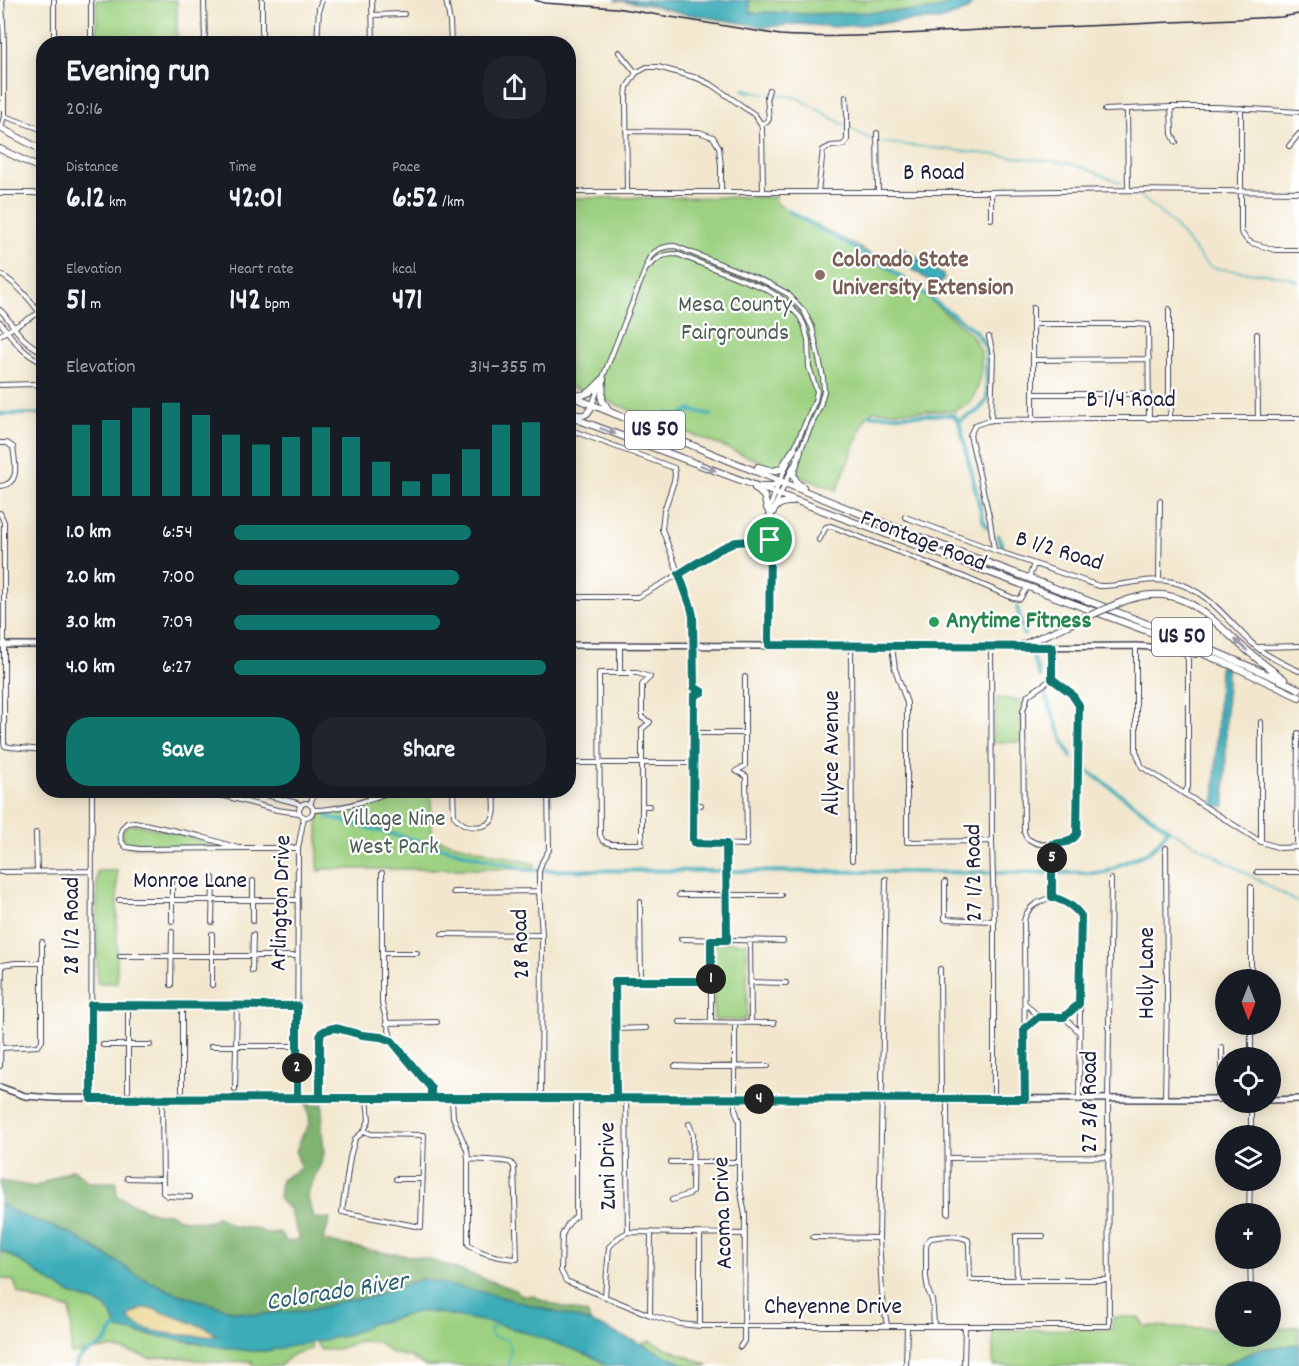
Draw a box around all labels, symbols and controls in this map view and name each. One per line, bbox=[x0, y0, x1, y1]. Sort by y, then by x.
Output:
text: Evening run bbox=[66, 50, 210, 97]
button: share bbox=[483, 56, 546, 119]
text: 20:16 bbox=[66, 96, 103, 124]
text: Distance bbox=[66, 156, 118, 179]
text: Time bbox=[229, 156, 256, 179]
text: Pace bbox=[392, 156, 420, 179]
street label: B Road bbox=[903, 157, 965, 191]
text: 6.12 bbox=[66, 179, 105, 222]
text: 42:01 bbox=[229, 179, 282, 222]
text: 6:52 bbox=[392, 179, 439, 222]
text: km bbox=[105, 191, 127, 214]
text: /km bbox=[439, 191, 464, 214]
place label: Colorado State University Extension bbox=[832, 244, 1014, 306]
text: Elevation bbox=[66, 258, 122, 281]
text: Heart rate bbox=[229, 258, 294, 281]
text: kcal bbox=[392, 258, 416, 281]
marker: Colorado State University Extension bbox=[813, 268, 827, 282]
text: 51 bbox=[66, 281, 86, 324]
text: 142 bbox=[229, 281, 261, 324]
text: 471 bbox=[392, 281, 423, 324]
park label: Mesa County Fairgrounds bbox=[678, 289, 793, 351]
text: m bbox=[86, 293, 101, 316]
text: bpm bbox=[261, 293, 290, 316]
text: Elevation bbox=[66, 354, 136, 382]
text: 314–355 m bbox=[469, 354, 546, 382]
street label: B 1/4 Road bbox=[1086, 384, 1176, 418]
road number: US 50 bbox=[625, 411, 685, 449]
one-way arrow bbox=[599, 427, 617, 436]
one-way arrow bbox=[699, 464, 717, 474]
street label: Frontage Road bbox=[855, 502, 991, 582]
pin bbox=[744, 514, 795, 565]
text: 1.0 km bbox=[66, 519, 111, 547]
text: 6:54 bbox=[162, 519, 193, 547]
icon: arrive bbox=[753, 523, 786, 556]
street label: B 1/2 Road bbox=[1011, 523, 1107, 581]
text: 2.0 km bbox=[66, 564, 115, 592]
text: 7:00 bbox=[162, 564, 195, 592]
place label: Anytime Fitness bbox=[946, 605, 1092, 639]
text: 3.0 km bbox=[66, 609, 116, 637]
text: 7:09 bbox=[162, 609, 193, 637]
marker: Anytime Fitness bbox=[927, 615, 941, 629]
road number: US 50 bbox=[1152, 618, 1212, 656]
one-way arrow bbox=[1234, 639, 1249, 652]
text: 4.0 km bbox=[66, 654, 115, 682]
text: 6:27 bbox=[162, 654, 192, 682]
street label: Allyce Avenue bbox=[816, 690, 850, 816]
button: Save bbox=[66, 717, 300, 786]
button: Share bbox=[312, 717, 546, 786]
park label: Village Nine West Park bbox=[342, 803, 446, 865]
street label: 27 1/2 Road bbox=[957, 824, 993, 922]
street label: Arlington Drive bbox=[263, 834, 301, 972]
pin: 5 bbox=[1037, 843, 1067, 873]
text: 5 bbox=[1048, 846, 1056, 869]
street label: Monroe Lane bbox=[133, 865, 247, 899]
street label: 28 1/2 Road bbox=[56, 877, 90, 975]
street label: 28 Road bbox=[504, 908, 540, 980]
street label: Holly Lane bbox=[1131, 927, 1165, 1019]
pin: 1 bbox=[696, 964, 726, 994]
text: 1 bbox=[709, 967, 713, 990]
north arrow bbox=[1215, 969, 1281, 1035]
map controls bbox=[1215, 969, 1281, 1347]
button: locate bbox=[1215, 1047, 1281, 1113]
street label: 27 3/8 Road bbox=[1074, 1051, 1108, 1153]
pin: 2 bbox=[282, 1053, 312, 1083]
text: 2 bbox=[294, 1056, 301, 1079]
pin: 4 bbox=[744, 1084, 774, 1114]
text: 4 bbox=[756, 1087, 762, 1110]
street label: Zuni Drive bbox=[591, 1122, 627, 1210]
button: layers bbox=[1215, 1125, 1281, 1191]
street label: Acoma Drive bbox=[705, 1156, 743, 1270]
button: + bbox=[1215, 1203, 1281, 1269]
water label: Colorado River bbox=[263, 1263, 414, 1322]
button: − bbox=[1215, 1281, 1281, 1347]
street label: Cheyenne Drive bbox=[764, 1291, 902, 1325]

